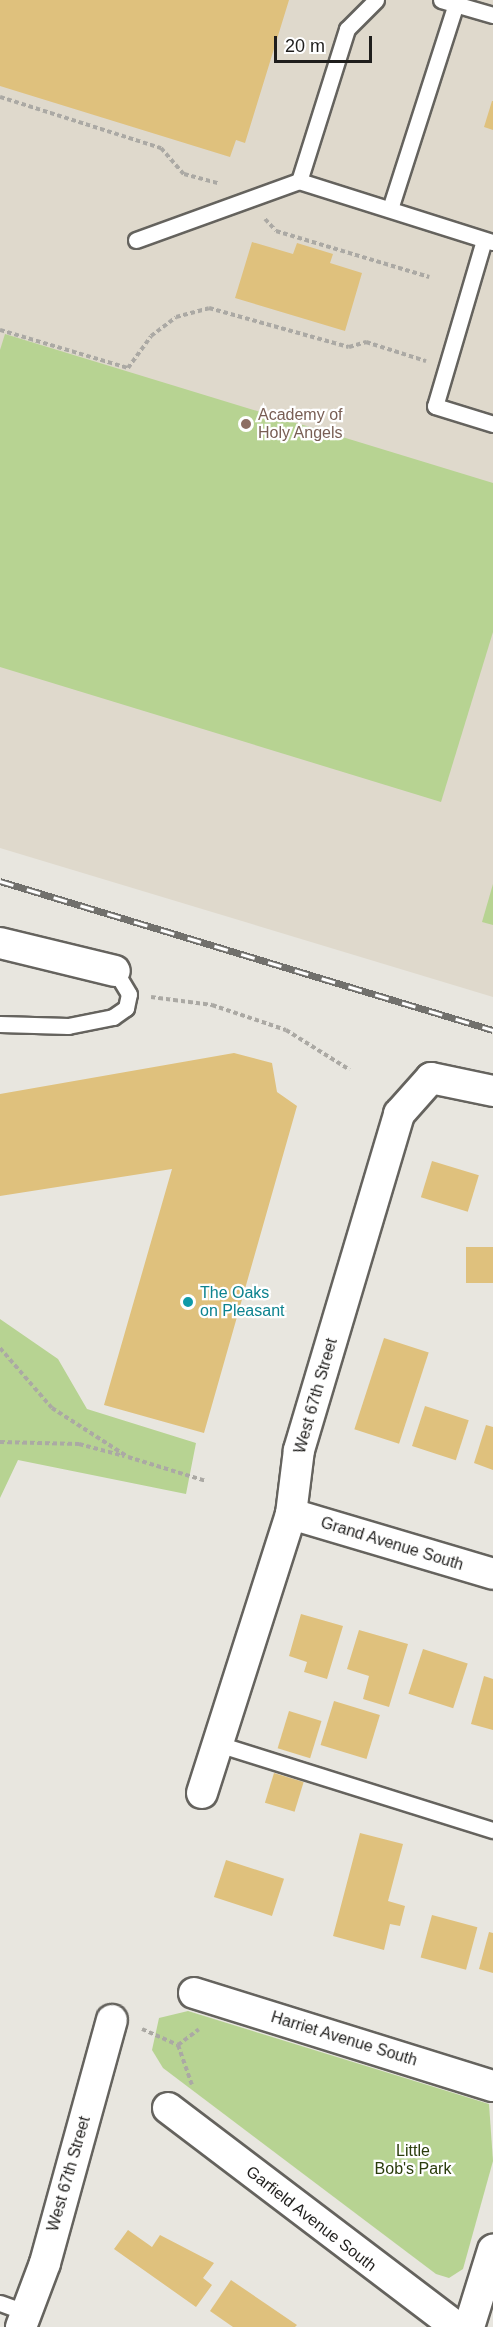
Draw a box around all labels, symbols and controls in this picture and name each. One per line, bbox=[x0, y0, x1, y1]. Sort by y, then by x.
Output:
scale bar bbox=[277, 24, 374, 62]
text: 20 m bbox=[285, 36, 325, 56]
place label: Academy of Holy Angels bbox=[258, 405, 343, 443]
marker: Academy of Holy Angels bbox=[239, 417, 253, 431]
place label: The Oaks on Pleasant bbox=[200, 1283, 285, 1321]
marker: The Oaks on Pleasant bbox=[181, 1295, 195, 1309]
street label: West 67th Street bbox=[290, 1336, 342, 1456]
street label: Grand Avenue South bbox=[318, 1513, 466, 1575]
street label: Harriet Avenue South bbox=[268, 2007, 420, 2071]
street label: West 67th Street bbox=[43, 2114, 95, 2234]
park label: Little Bob's Park bbox=[375, 2141, 451, 2179]
street label: Garfield Avenue South bbox=[242, 2162, 380, 2276]

